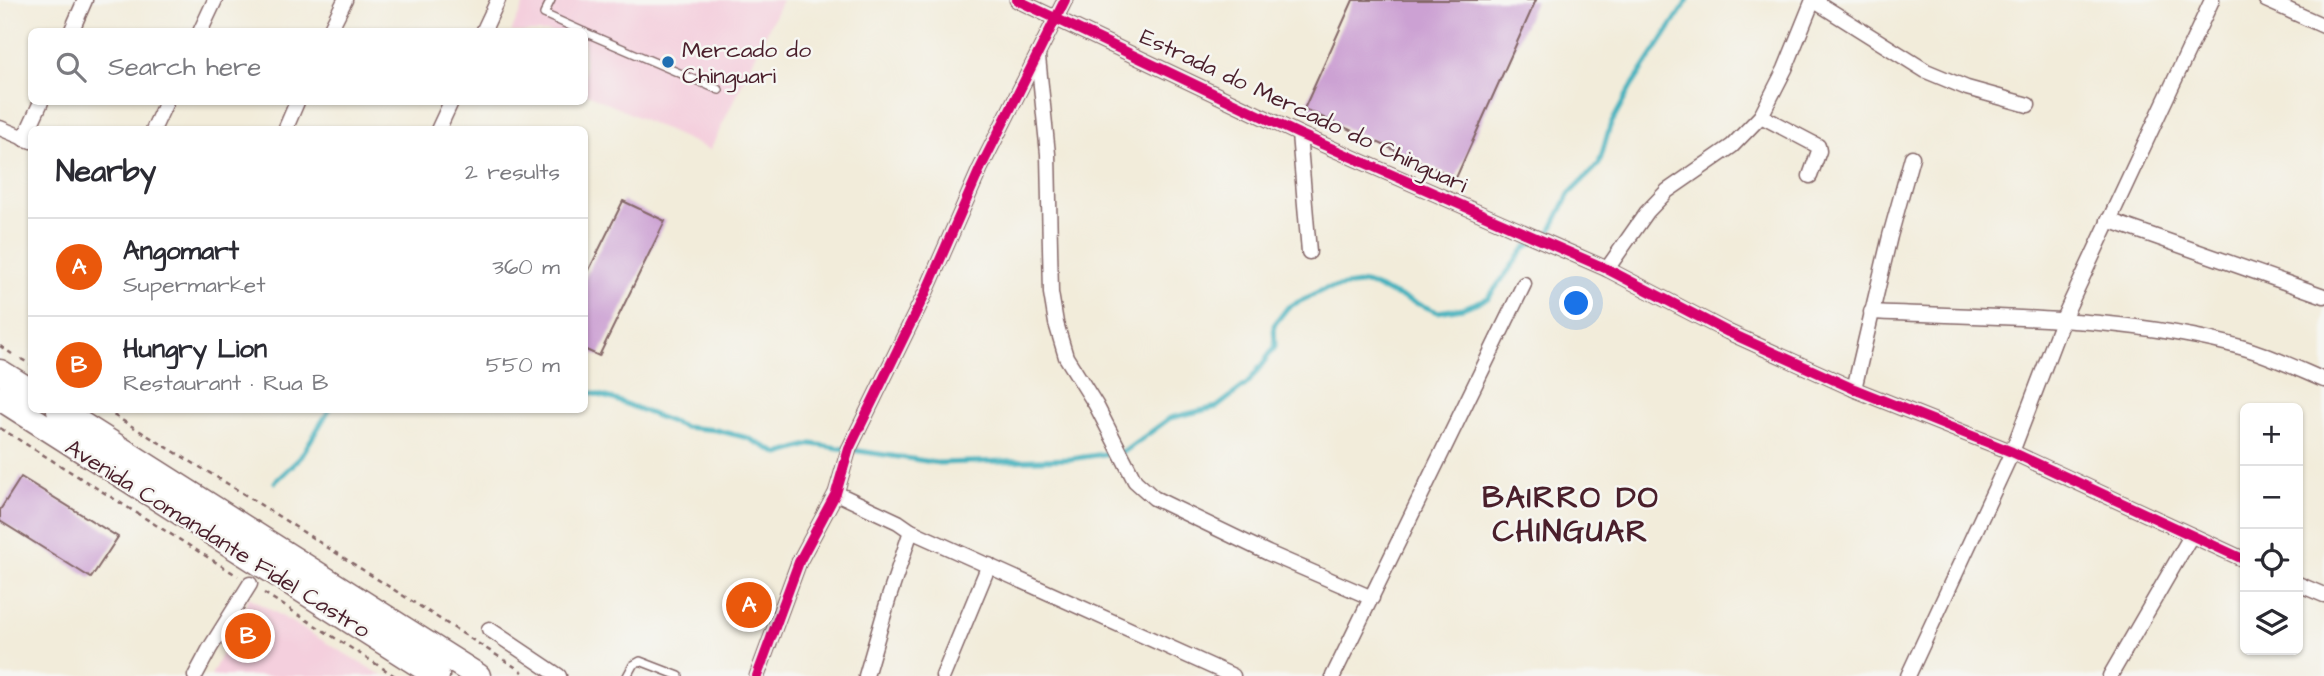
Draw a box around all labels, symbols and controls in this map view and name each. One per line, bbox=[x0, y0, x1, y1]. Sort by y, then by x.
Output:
street label: Estrada do Mercado do Chinguari bbox=[1134, 21, 1473, 202]
search box bbox=[28, 28, 588, 105]
place label: Mercado do Chinguari bbox=[682, 34, 811, 93]
icon: search bbox=[52, 48, 90, 86]
text: Search here bbox=[108, 49, 261, 85]
marker: Mercado do Chinguari bbox=[660, 54, 676, 70]
text: Nearby bbox=[56, 151, 156, 193]
text: 2 results bbox=[465, 156, 560, 188]
text: Angomart bbox=[123, 233, 239, 269]
text: A bbox=[72, 251, 86, 283]
text: 360 m bbox=[492, 251, 560, 283]
text: Supermarket bbox=[123, 269, 266, 301]
your location bbox=[1559, 286, 1593, 320]
text: Hungry Lion bbox=[123, 331, 267, 367]
text: B bbox=[71, 349, 87, 381]
text: 550 m bbox=[486, 349, 560, 381]
text: Restaurant · Rua B bbox=[123, 367, 328, 399]
map controls bbox=[2240, 403, 2303, 655]
button: + bbox=[2240, 403, 2303, 466]
street label: Avenida Comandante Fidel Castro bbox=[59, 431, 376, 646]
button: − bbox=[2240, 466, 2303, 529]
district label: BAIRRO DO CHINGUAR bbox=[1482, 477, 1660, 553]
button: locate bbox=[2240, 529, 2303, 592]
pin: A bbox=[726, 579, 772, 631]
button: layers bbox=[2240, 592, 2303, 655]
pin: B bbox=[225, 610, 271, 662]

